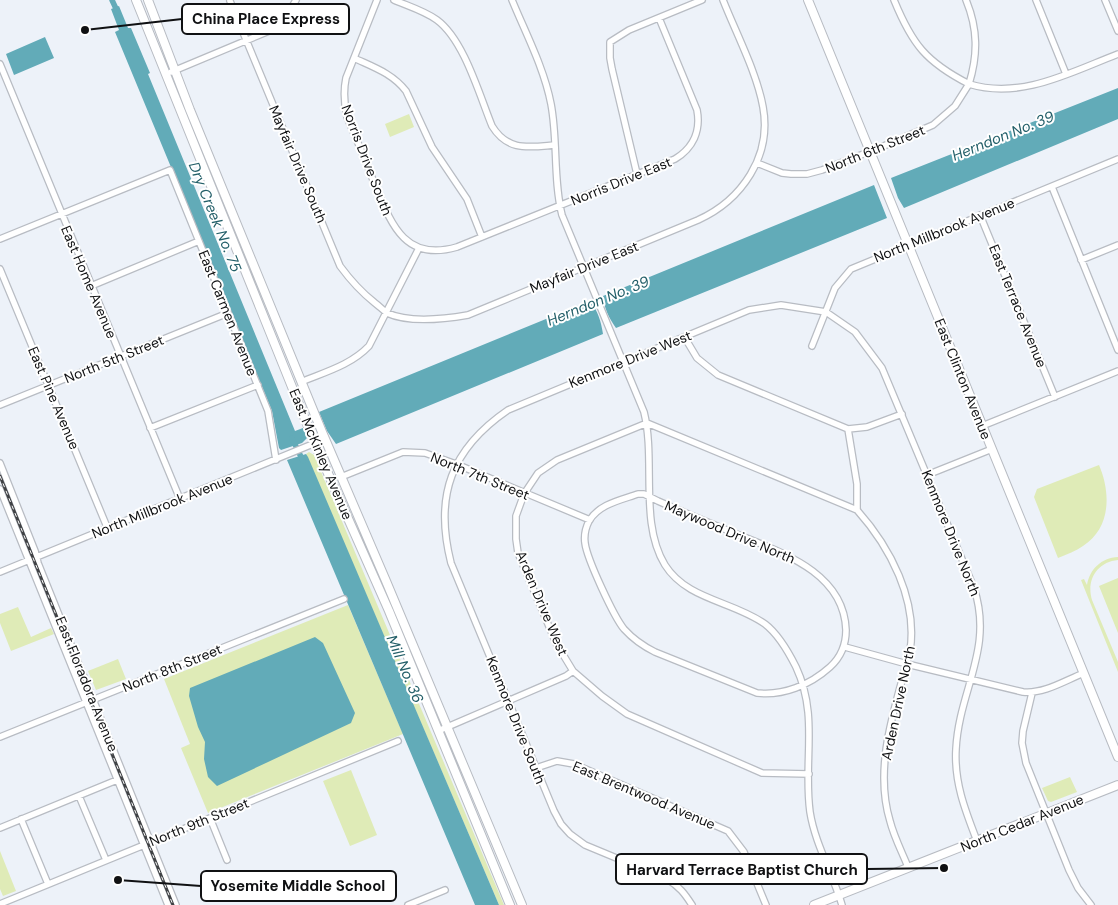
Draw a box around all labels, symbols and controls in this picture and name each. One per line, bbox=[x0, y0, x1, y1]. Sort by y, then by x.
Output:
callout: China Place Express bbox=[182, 4, 349, 34]
text: China Place Express bbox=[192, 9, 340, 29]
street label: Mayfair Drive South bbox=[265, 102, 331, 226]
street label: Norris Drive South bbox=[338, 102, 396, 218]
water label: Herndon No. 39 bbox=[949, 106, 1057, 166]
street label: North 6th Street bbox=[822, 121, 928, 177]
street label: Norris Drive East bbox=[568, 153, 674, 209]
water label: Dry Creek No. 75 bbox=[184, 159, 246, 275]
street label: North Millbrook Avenue bbox=[871, 193, 1017, 267]
street label: East Home Avenue bbox=[57, 223, 121, 341]
street label: Mayfair Drive East bbox=[527, 237, 641, 297]
street label: East Terrace Avenue bbox=[985, 242, 1051, 370]
street label: East Carmen Avenue bbox=[195, 247, 261, 379]
water label: Herndon No. 39 bbox=[544, 271, 652, 331]
street label: East Clinton Avenue bbox=[931, 316, 996, 442]
street label: Kenmore Drive West bbox=[566, 326, 694, 392]
street label: North 5th Street bbox=[62, 331, 166, 387]
street label: East Pine Avenue bbox=[24, 344, 84, 452]
street label: East McKinley Avenue bbox=[285, 386, 357, 522]
street label: North 7th Street bbox=[428, 448, 532, 504]
street label: Kenmore Drive North bbox=[917, 467, 985, 599]
street label: North Millbrook Avenue bbox=[89, 469, 235, 543]
street label: Maywood Drive North bbox=[662, 496, 798, 568]
street label: Arden Drive West bbox=[512, 548, 572, 658]
street label: East Floradora Avenue bbox=[52, 614, 122, 754]
water label: Mill No. 36 bbox=[382, 632, 428, 706]
street label: North 8th Street bbox=[120, 640, 224, 696]
street label: Arden Drive North bbox=[877, 644, 919, 762]
street label: Kenmore Drive South bbox=[482, 654, 550, 786]
street label: East Brentwood Avenue bbox=[570, 757, 718, 833]
street label: North Cedar Avenue bbox=[958, 790, 1086, 856]
street label: North 9th Street bbox=[146, 794, 252, 850]
callout: Harvard Terrace Baptist Church bbox=[616, 854, 867, 884]
text: Harvard Terrace Baptist Church bbox=[626, 860, 858, 880]
callout: Yosemite Middle School bbox=[201, 871, 396, 901]
text: Yosemite Middle School bbox=[211, 876, 385, 896]

